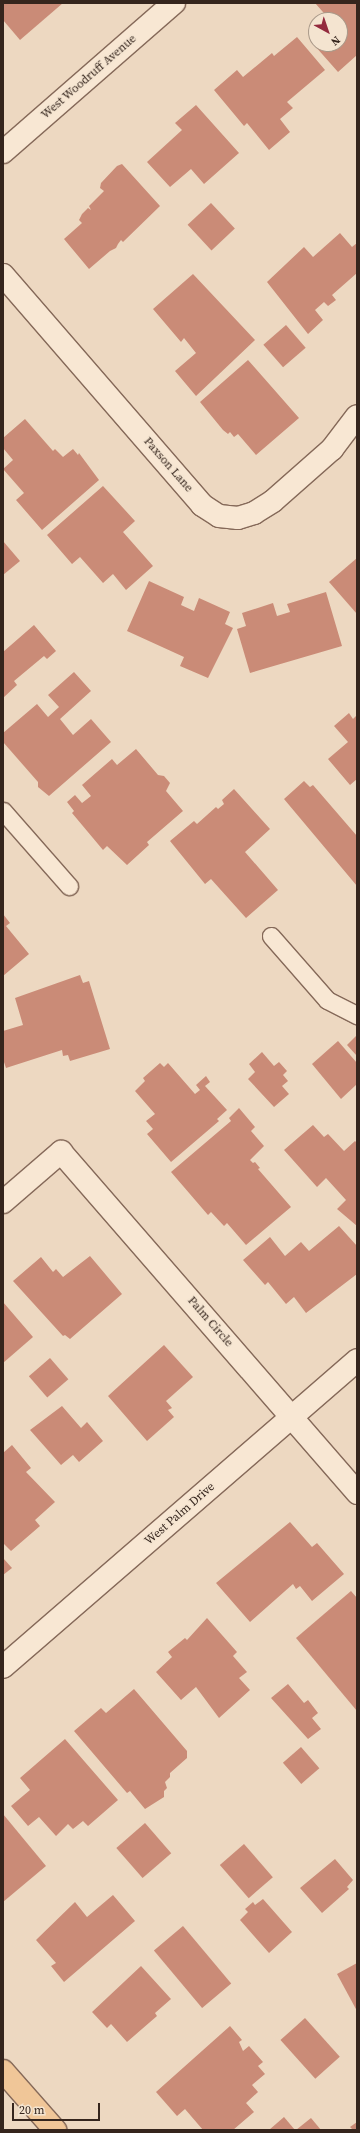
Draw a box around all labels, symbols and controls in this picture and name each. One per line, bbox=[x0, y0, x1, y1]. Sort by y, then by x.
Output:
north arrow bbox=[308, 12, 348, 52]
street label: West Woodruff Avenue bbox=[38, 32, 140, 122]
text: N bbox=[328, 32, 343, 49]
street label: Paxson Lane bbox=[140, 435, 196, 495]
street label: Palm Circle bbox=[184, 1294, 236, 1350]
street label: West Palm Drive bbox=[142, 1480, 218, 1548]
scale bar bbox=[14, 2095, 102, 2121]
text: 20 m bbox=[19, 2102, 45, 2118]

